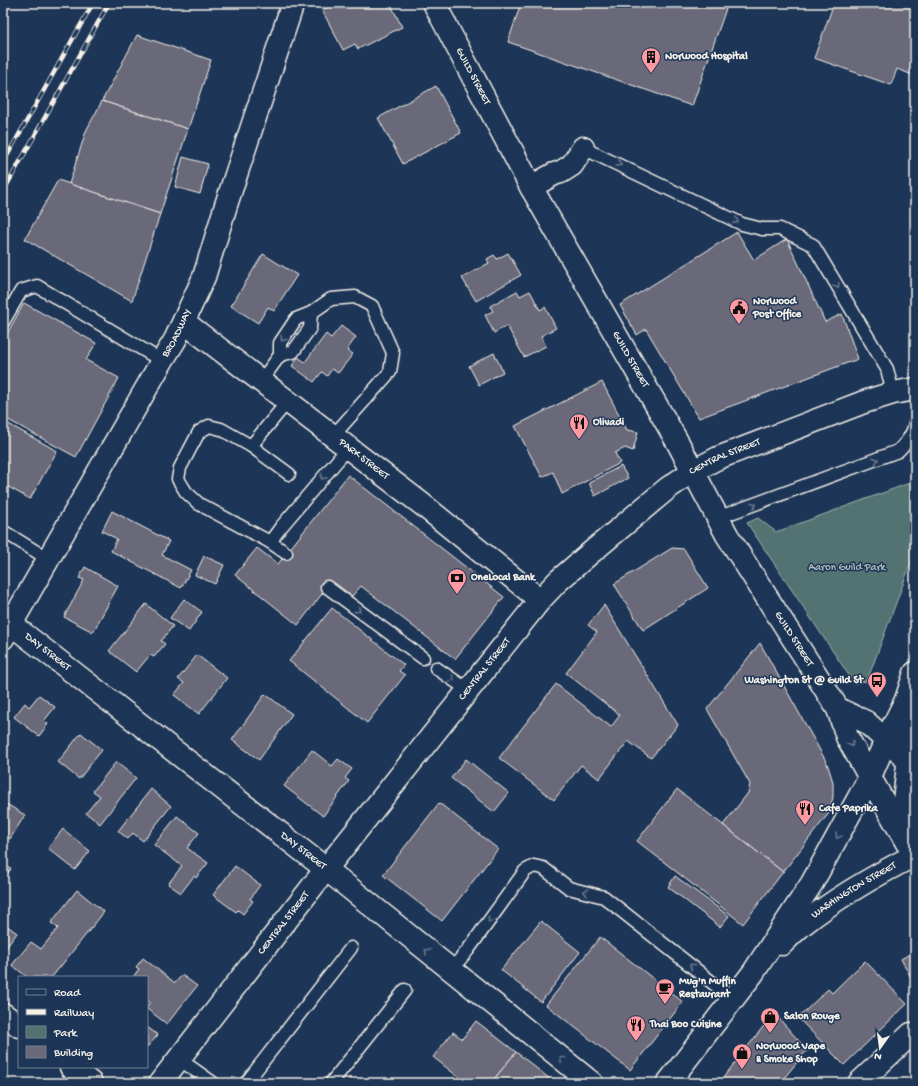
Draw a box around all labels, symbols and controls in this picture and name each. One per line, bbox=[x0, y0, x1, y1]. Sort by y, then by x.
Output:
street label: GUILD STREET bbox=[453, 46, 493, 108]
building icon: Norwood Hospital bbox=[640, 46, 662, 74]
place label: Norwood Hospital bbox=[665, 50, 748, 63]
one-way arrow bbox=[614, 160, 622, 167]
one-way arrow bbox=[731, 216, 739, 224]
one-way arrow bbox=[833, 282, 840, 289]
place label: Norwood Post Office bbox=[752, 296, 802, 321]
public building icon: Norwood Post Office bbox=[728, 297, 750, 325]
street label: BROADWAY bbox=[159, 307, 194, 361]
street label: GUILD STREET bbox=[609, 329, 651, 390]
one-way arrow bbox=[281, 334, 288, 341]
restaurant icon: Olivadi bbox=[568, 412, 590, 440]
place label: Olivadi bbox=[593, 417, 625, 429]
street label: PARK STREET bbox=[335, 436, 392, 483]
street label: CENTRAL STREET bbox=[687, 436, 763, 478]
one-way arrow bbox=[873, 456, 880, 464]
one-way arrow bbox=[320, 472, 327, 480]
one-way arrow bbox=[751, 501, 758, 509]
park label: Aaron Guild Park bbox=[809, 562, 887, 574]
bank icon: OneLocal Bank bbox=[446, 567, 468, 595]
place label: OneLocal Bank bbox=[471, 572, 537, 584]
one-way arrow bbox=[354, 606, 361, 613]
street label: GUILD STREET bbox=[771, 609, 816, 670]
street label: DAY STREET bbox=[21, 630, 73, 674]
street label: CENTRAL STREET bbox=[456, 635, 514, 703]
bus stop icon: Washington St @ Guild St bbox=[866, 670, 888, 698]
one-way arrow bbox=[448, 674, 455, 682]
place label: Washington St @ Guild St bbox=[743, 674, 864, 688]
one-way arrow bbox=[846, 740, 853, 747]
restaurant icon: Cafe Paprika bbox=[794, 798, 816, 826]
place label: Cafe Paprika bbox=[818, 802, 878, 815]
street label: DAY STREET bbox=[277, 829, 329, 873]
one-way arrow bbox=[836, 832, 843, 839]
street label: WASHINGTON STREET bbox=[809, 859, 899, 922]
one-way arrow bbox=[583, 888, 590, 897]
street label: CENTRAL STREET bbox=[256, 889, 312, 957]
one-way arrow bbox=[488, 915, 495, 922]
one-way arrow bbox=[425, 949, 432, 956]
one-way arrow bbox=[689, 963, 696, 970]
place label: Mug'n Muffin Restaurant bbox=[678, 975, 737, 1001]
legend bbox=[18, 976, 148, 1068]
cafe icon: Mug'n Muffin Restaurant bbox=[654, 977, 676, 1005]
text: Road bbox=[54, 987, 81, 1001]
shop icon: Salon Rouge bbox=[759, 1006, 781, 1034]
text: Railway bbox=[54, 1007, 94, 1021]
place label: Salon Rouge bbox=[784, 1011, 841, 1024]
restaurant icon: Thai Boo Cuisine bbox=[625, 1014, 647, 1042]
place label: Thai Boo Cuisine bbox=[649, 1019, 723, 1031]
text: Park bbox=[53, 1027, 79, 1041]
north arrow bbox=[860, 1028, 900, 1068]
place label: Norwood Vape & Smoke Shop bbox=[756, 1041, 826, 1066]
shop icon: Norwood Vape & Smoke Shop bbox=[731, 1042, 753, 1070]
text: Building bbox=[53, 1047, 93, 1061]
text: N bbox=[873, 1049, 883, 1062]
one-way arrow bbox=[559, 1056, 566, 1063]

